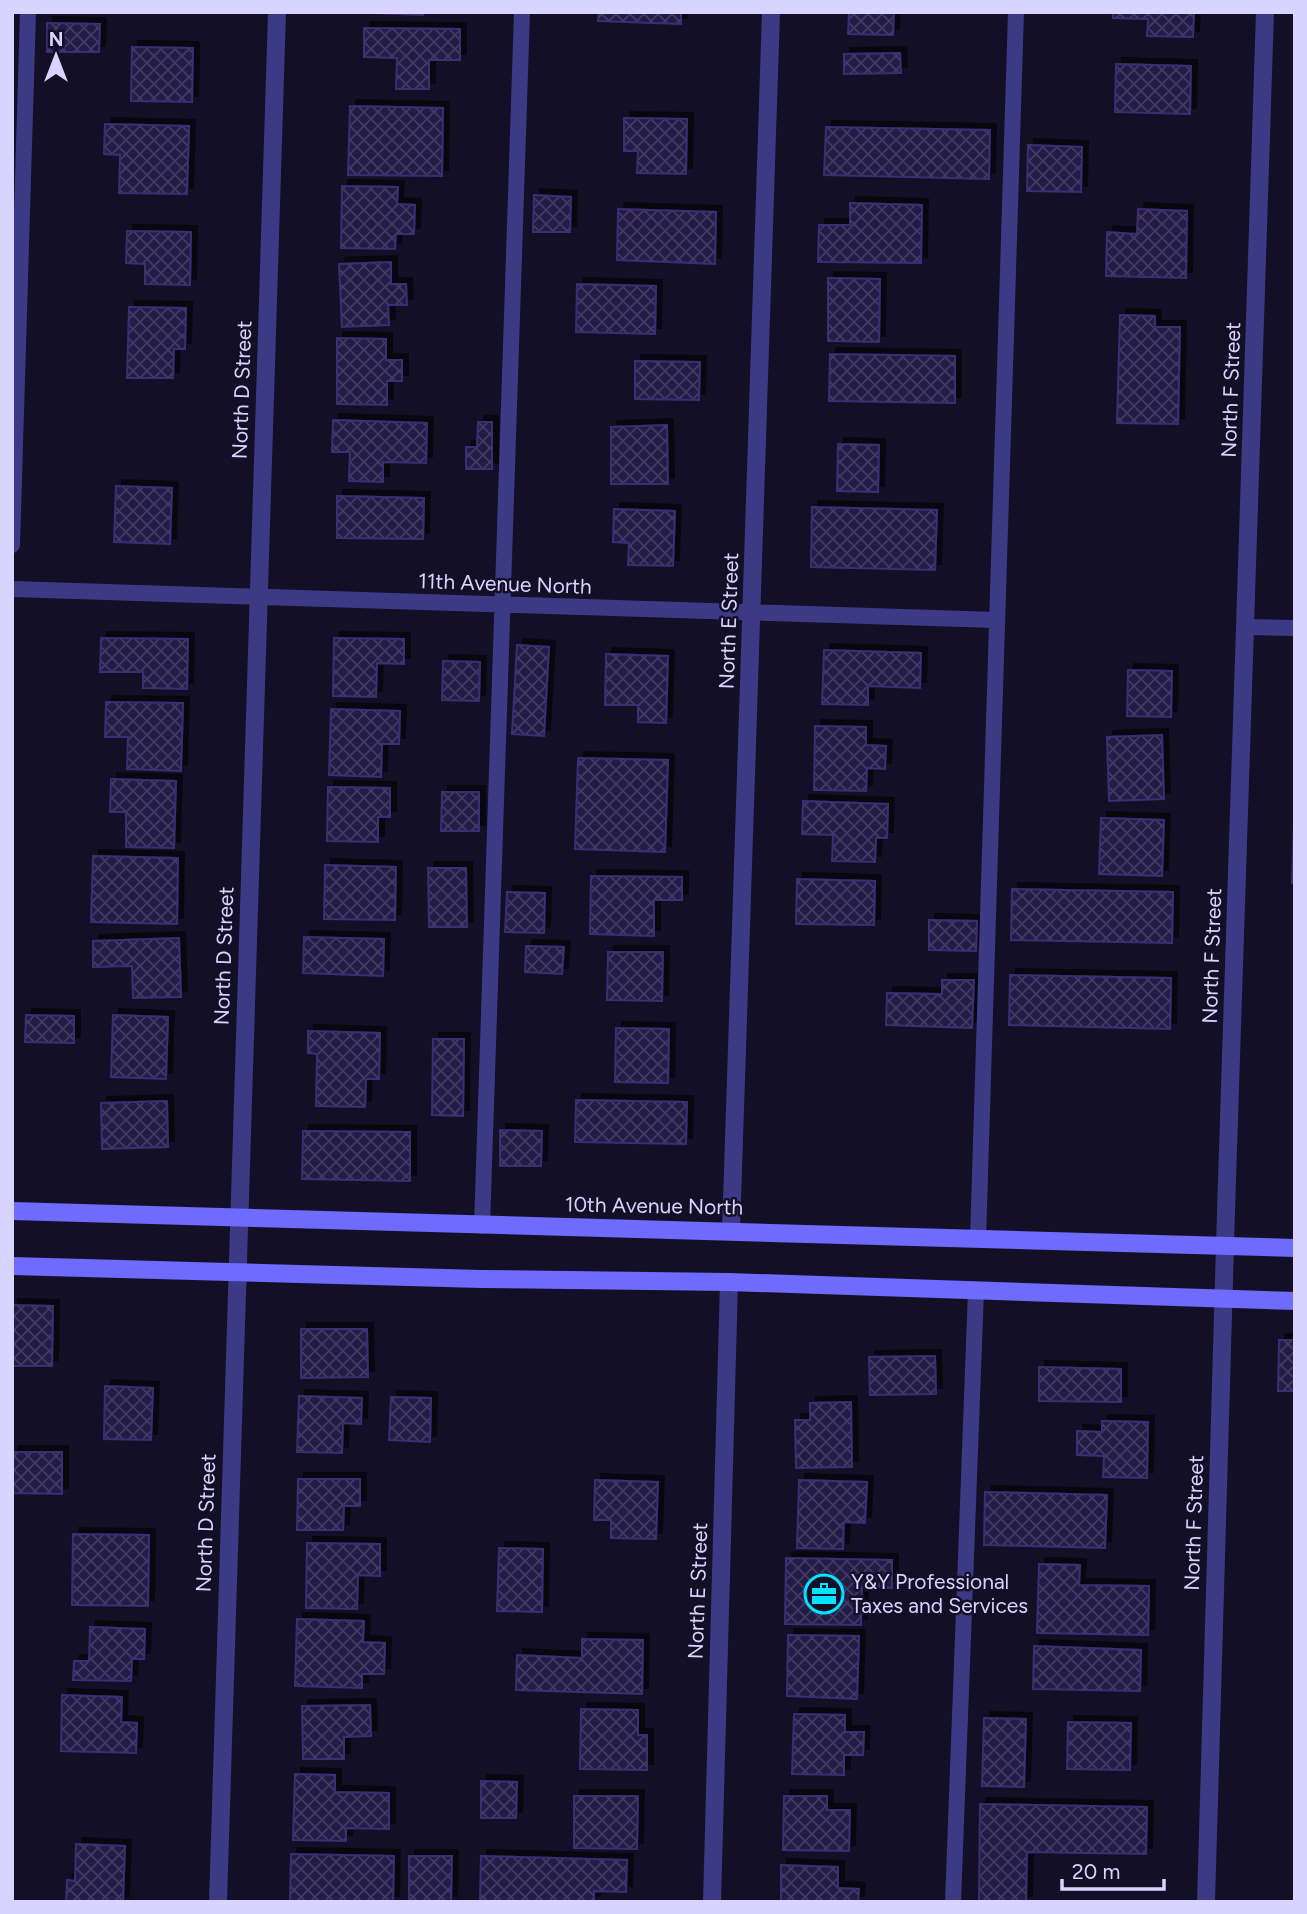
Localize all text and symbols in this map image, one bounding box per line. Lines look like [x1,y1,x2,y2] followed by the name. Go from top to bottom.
[21,21,91,91] north arrow
[49,28,63,51] text: N
[227,320,256,460] street label: North D Street
[1216,322,1245,458] street label: North F Street
[714,552,743,690] street label: North E Street
[418,568,592,599] street label: 11th Avenue North
[209,886,238,1026] street label: North D Street
[1197,888,1226,1024] street label: North F Street
[565,1191,743,1220] street label: 10th Avenue North
[191,1453,220,1593] street label: North D Street
[1179,1455,1208,1591] street label: North F Street
[683,1522,712,1660] street label: North E Street
[851,1569,1028,1618] place label: Y&Y Professional Taxes and Services
[803,1573,845,1615] office icon: Y&Y Professional Taxes and Services
[1062,1848,1164,1892] scale bar
[1072,1859,1120,1884] text: 20 m

